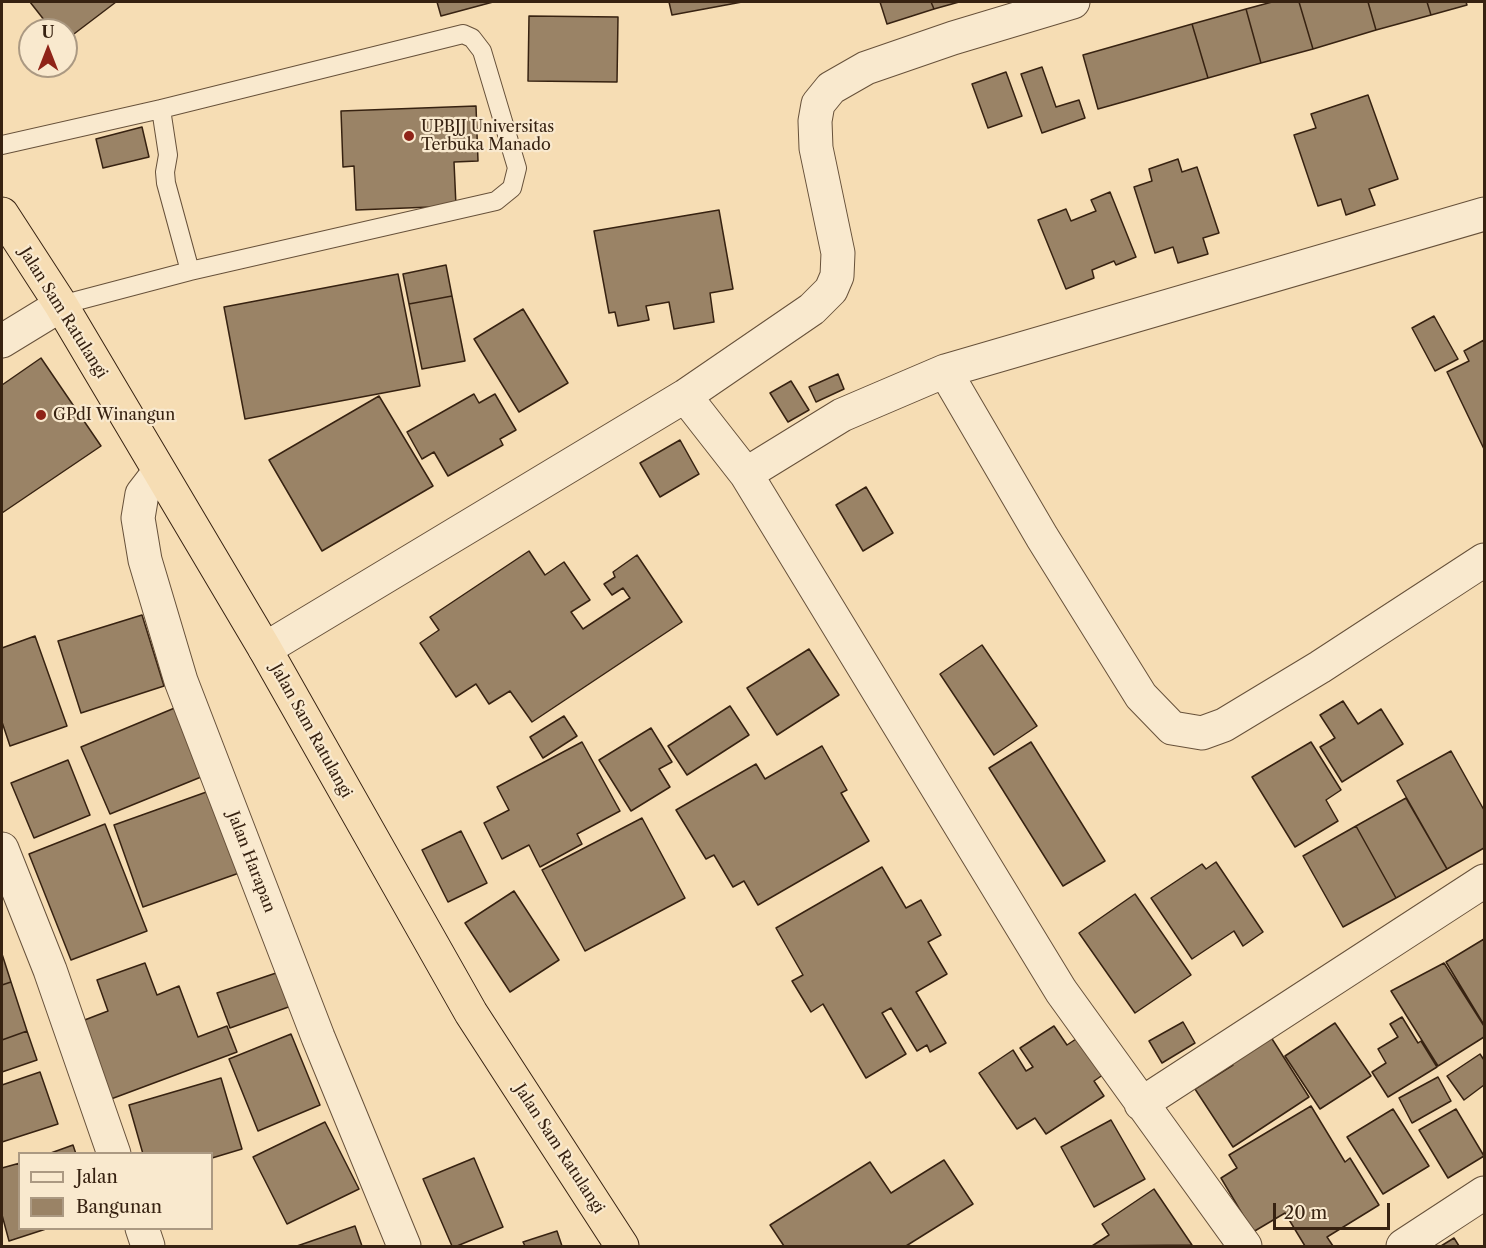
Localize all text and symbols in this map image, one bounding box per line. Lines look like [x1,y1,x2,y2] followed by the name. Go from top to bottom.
[18,18,78,78] north arrow
[42,22,55,42] text: U
[421,117,554,155] place label: UPBJJ Universitas Terbuka Manado
[402,129,416,143] marker: UPBJJ Universitas Terbuka Manado
[15,244,111,382] street label: Jalan Sam Ratulangi
[53,405,175,425] place label: GPdI Winangun
[34,408,48,422] marker: GPdI Winangun
[266,660,356,802] street label: Jalan Sam Ratulangi
[223,809,279,915] street label: Jalan Harapan
[510,1081,608,1217] street label: Jalan Sam Ratulangi
[18,1152,213,1230] legend
[76,1166,118,1188] text: Jalan
[1276,1191,1393,1229] scale bar
[76,1196,162,1218] text: Bangunan
[1284,1202,1327,1224] text: 20 m

